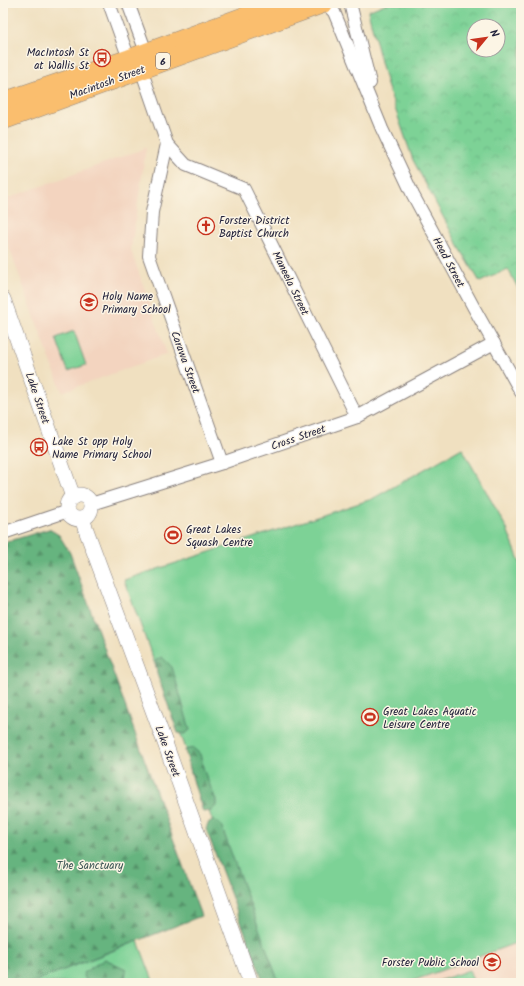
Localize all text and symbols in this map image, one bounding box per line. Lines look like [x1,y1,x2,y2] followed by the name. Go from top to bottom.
[466,18,506,58] north arrow
[484,26,503,41] text: N
[27,44,90,75] place label: MacIntosh St at Wallis St
[92,48,112,68] bus stop icon: MacIntosh St at Wallis St
[156,53,170,69] road number: 6
[67,61,148,105] street label: Macintosh Street
[219,212,290,243] place label: Forster District Baptist Church
[196,216,216,236] church icon: Forster District Baptist Church
[427,234,469,292] street label: Head Street
[267,248,314,319] street label: Maneela Street
[102,288,171,319] place label: Holy Name Primary School
[79,292,99,312] school or university icon: Holy Name Primary School
[165,329,205,397] street label: Carawa Street
[20,370,55,427] street label: Lake Street
[268,420,329,456] street label: Cross Street
[52,433,152,464] place label: Lake St opp Holy Name Primary School
[29,437,49,457] bus stop icon: Lake St opp Holy Name Primary School
[186,521,253,552] place label: Great Lakes Squash Centre
[163,525,183,545] sports icon: Great Lakes Squash Centre
[383,703,477,734] place label: Great Lakes Aquatic Leisure Centre
[360,707,380,727] sports icon: Great Lakes Aquatic Leisure Centre
[149,723,185,780] street label: Lake Street
[57,857,124,875] park label: The Sanctuary
[482,952,502,972] school or university icon: Forster Public School
[382,954,479,972] place label: Forster Public School

